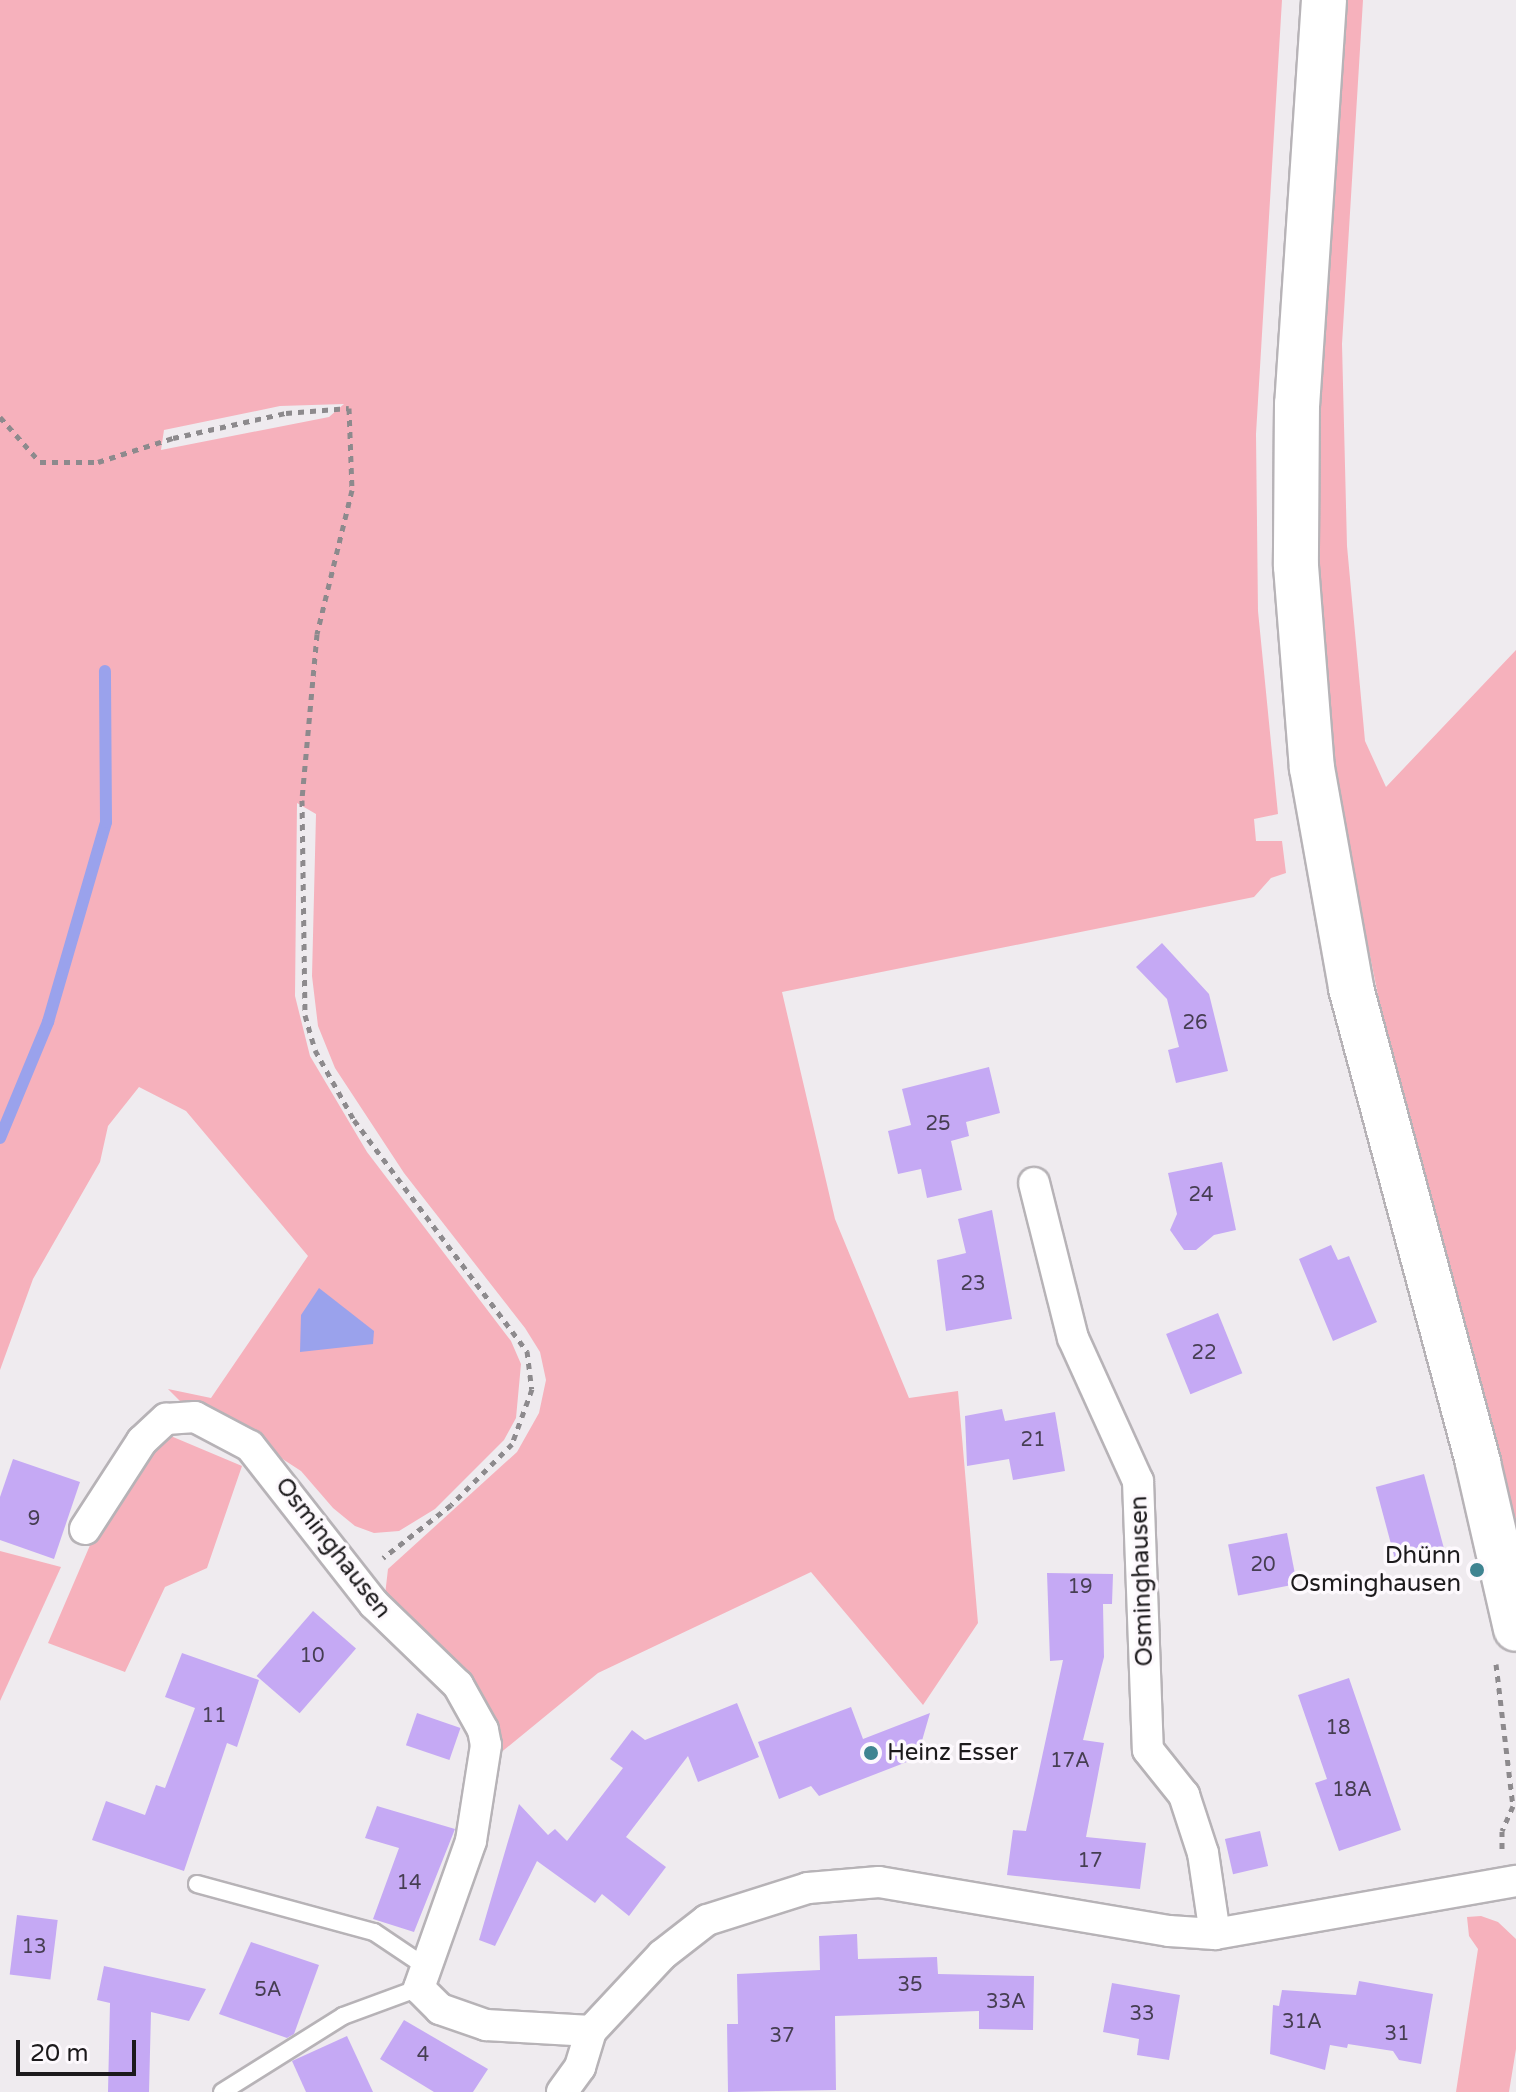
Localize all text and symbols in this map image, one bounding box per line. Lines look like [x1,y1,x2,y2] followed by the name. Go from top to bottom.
[1182,1011,1208,1035] house number: 26
[925,1112,951,1136] house number: 25
[1188,1183,1214,1207] house number: 24
[960,1272,986,1296] house number: 23
[1191,1341,1217,1365] house number: 22
[1020,1428,1046,1452] house number: 21
[269,1472,397,1624] street label: Osminghausen
[1125,1495,1159,1667] street label: Osminghausen
[28,1507,40,1531] house number: 9
[1290,1542,1461,1598] place label: Dhünn Osminghausen
[1250,1553,1276,1577] house number: 20
[1468,1561,1486,1579] marker: Dhünn Osminghausen
[1067,1575,1093,1599] house number: 19
[299,1644,325,1668] house number: 10
[201,1704,227,1728] house number: 11
[1325,1716,1351,1740] house number: 18
[887,1739,1018,1767] place label: Heinz Esser
[862,1744,880,1762] marker: Heinz Esser
[1050,1749,1090,1773] house number: 17A
[1332,1778,1372,1802] house number: 18A
[1077,1849,1103,1873] house number: 17
[396,1871,422,1895] house number: 14
[21,1935,47,1959] house number: 13
[897,1973,923,1997] house number: 35
[254,1978,282,2002] house number: 5A
[986,1990,1026,2014] house number: 33A
[1129,2002,1155,2026] house number: 33
[1282,2010,1322,2034] house number: 31A
[1384,2022,1410,2046] house number: 31
[20,2024,140,2074] scale bar
[769,2024,795,2048] house number: 37
[30,2039,88,2068] text: 20 m
[417,2043,429,2067] house number: 4

